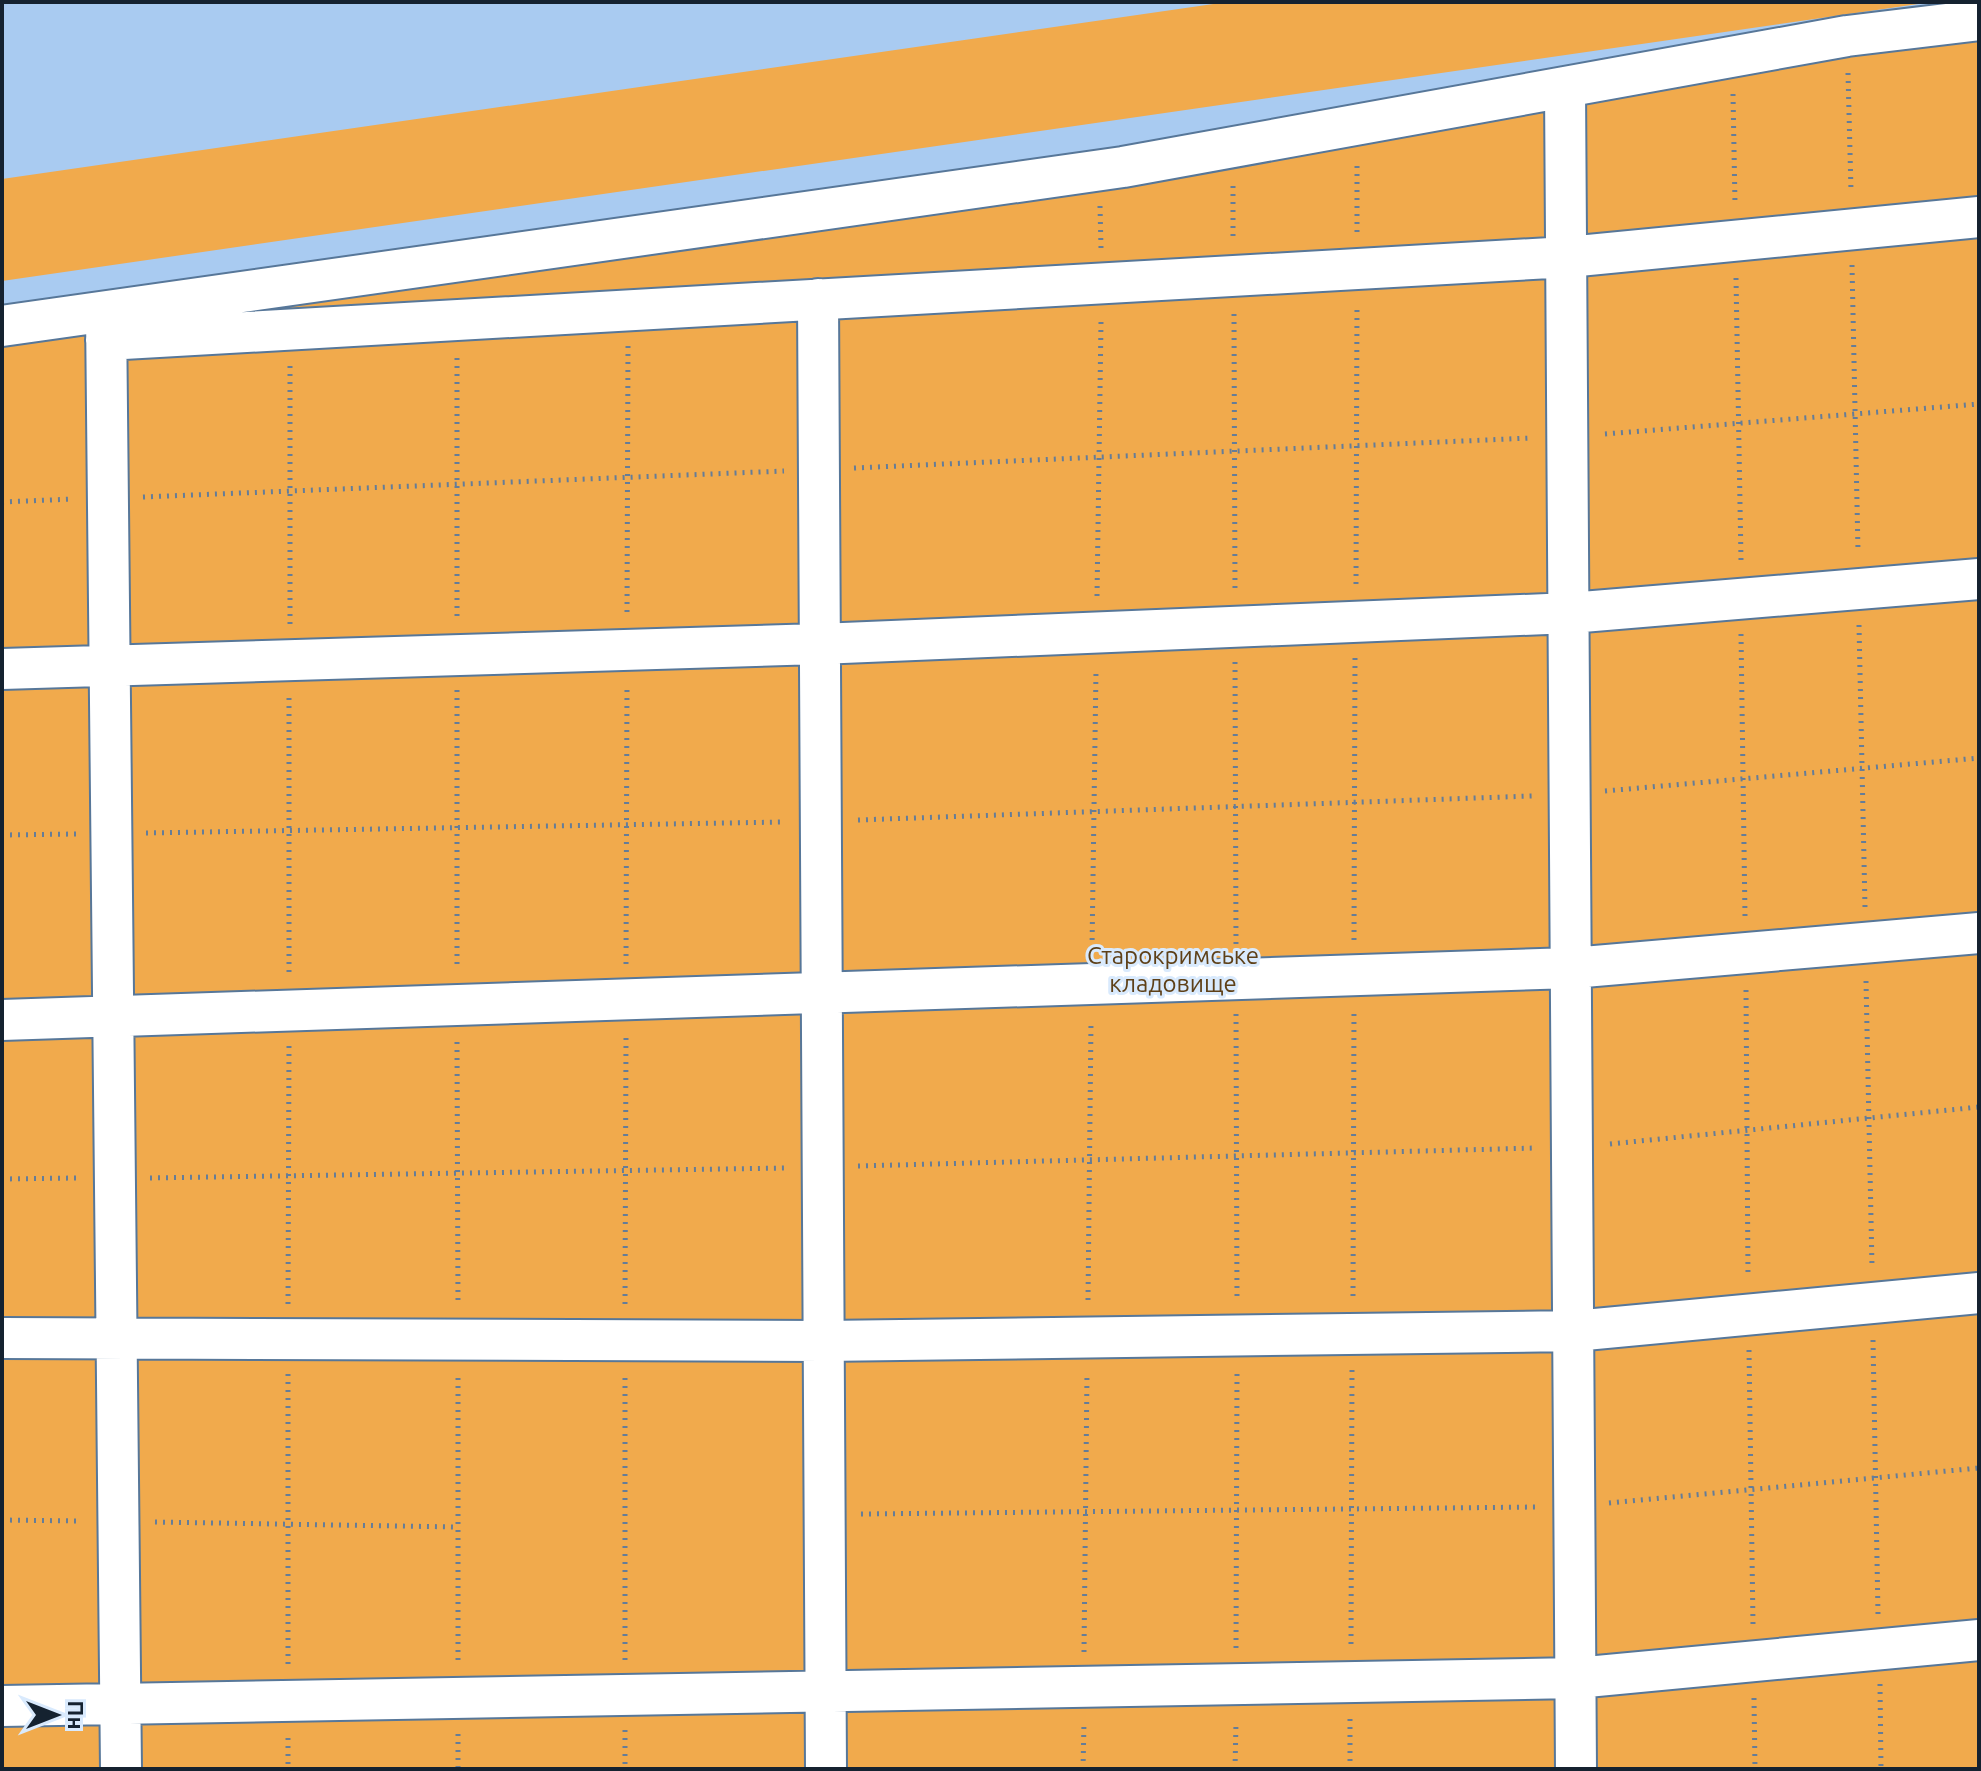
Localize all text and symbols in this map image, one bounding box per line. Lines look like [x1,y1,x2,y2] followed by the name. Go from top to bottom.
[1087,942,1259,997] park label: Старокримське кладовище
[16,1675,96,1755] north arrow
[64,1701,89,1729] text: Пн

